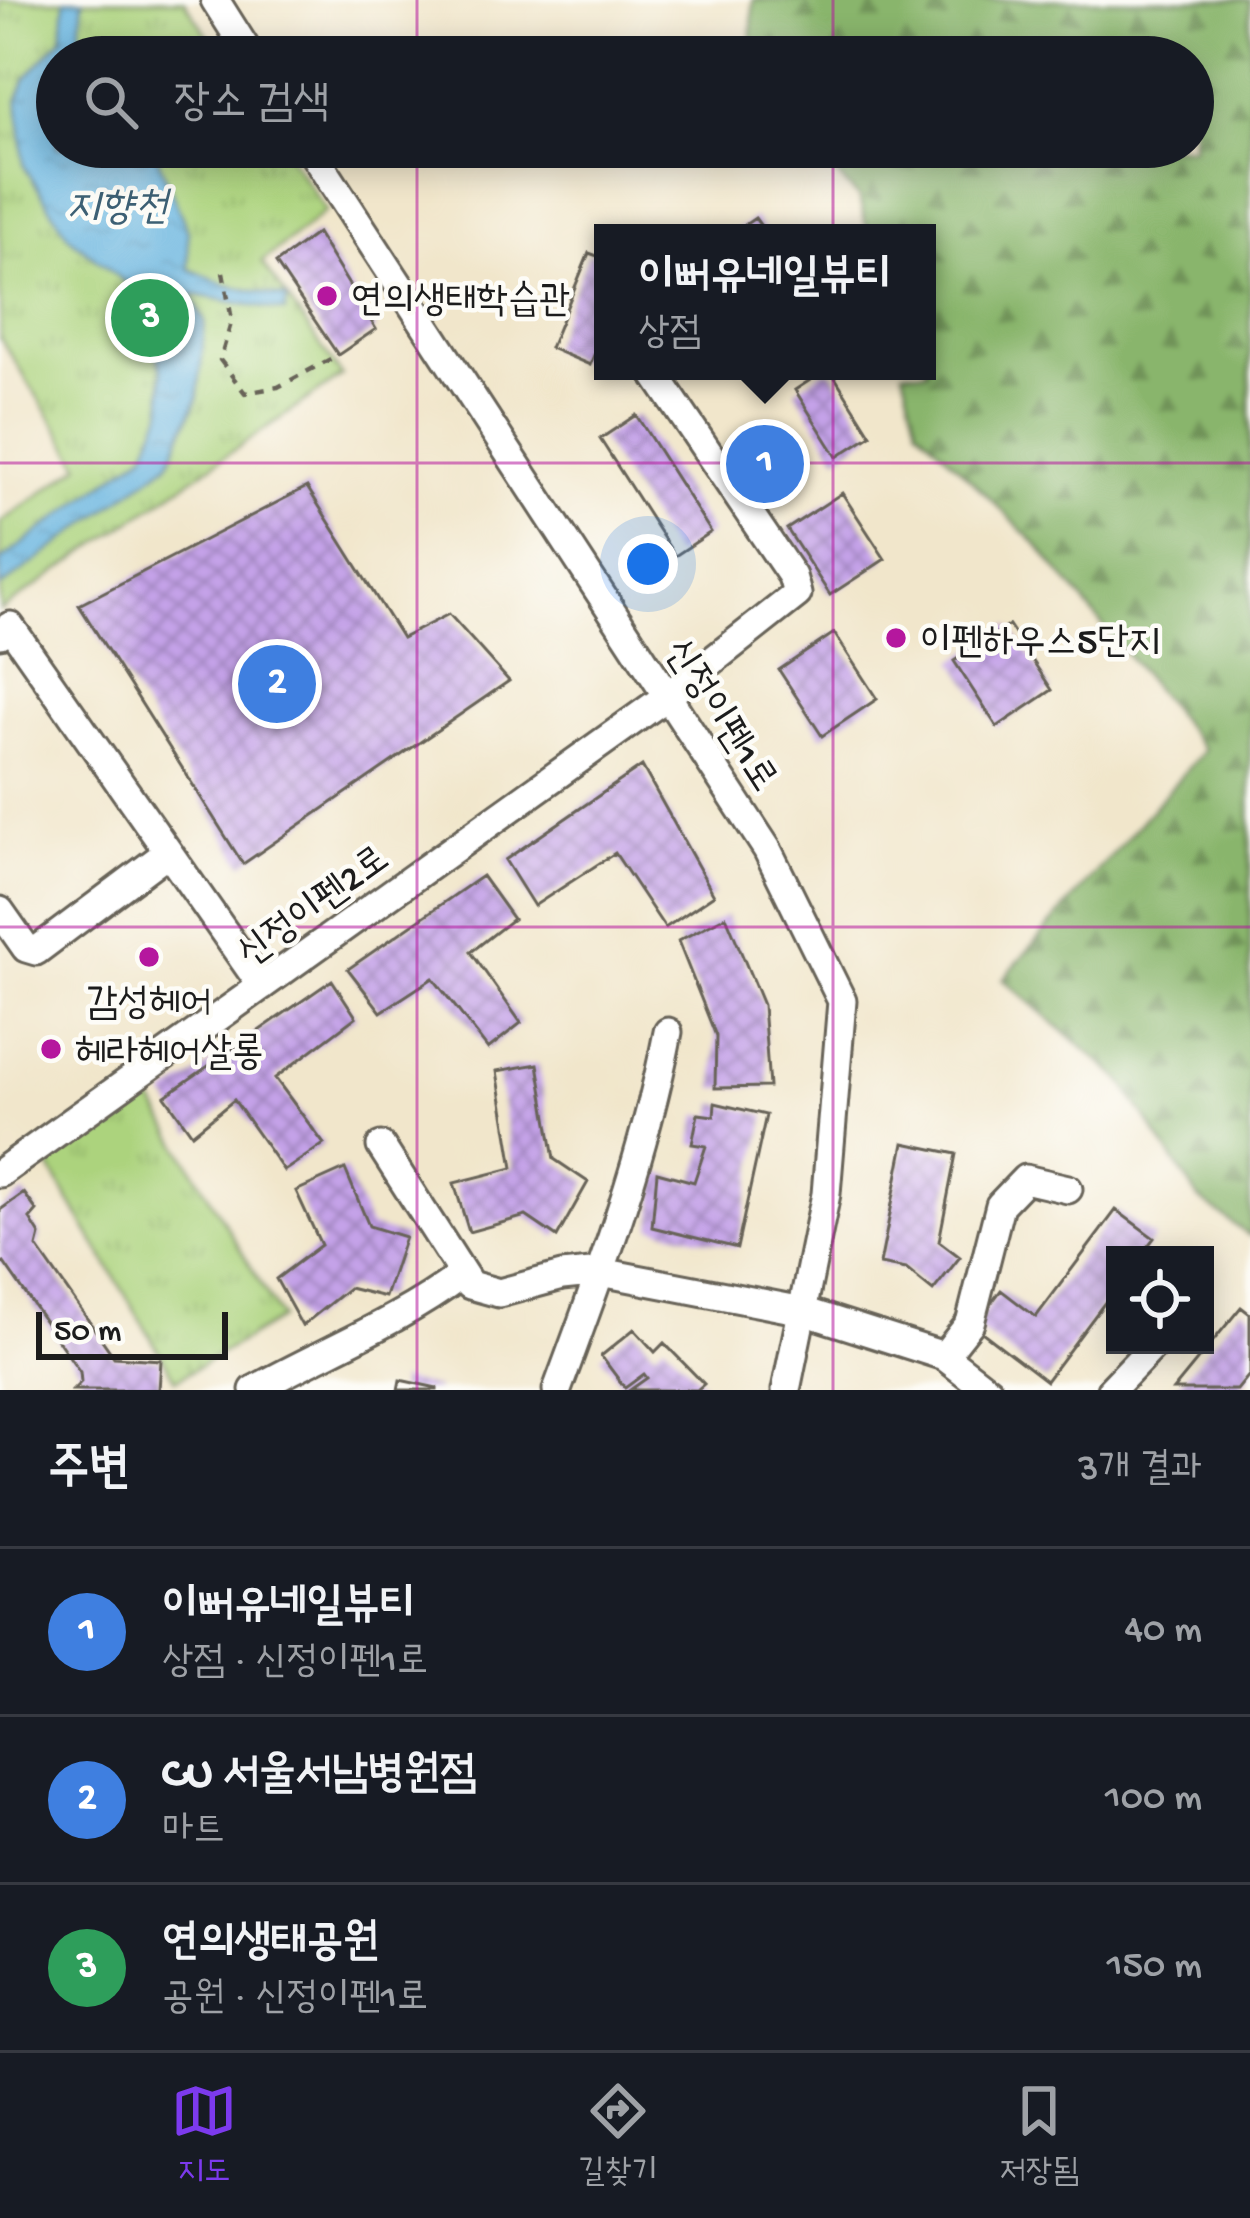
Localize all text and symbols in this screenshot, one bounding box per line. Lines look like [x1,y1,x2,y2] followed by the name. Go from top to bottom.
[36,36,1214,168] search box
[78,69,144,135] icon: search
[174,79,330,132] text: 장소 검색
[66,186,172,235] water label: 지향천
[594,224,936,380] popup
[638,253,892,306] text: 이뻐유네일뷰티
[111,273,189,363] pin: 3
[351,280,571,326] place label: 연의생태학습관
[314,283,340,309] marker: 연의생태학습관
[638,312,701,358] text: 상점
[726,419,804,509] pin: 1
[618,534,678,594] your location
[920,622,1160,668] place label: 이펜하우스5단지
[883,625,909,651] marker: 이펜하우스5단지
[652,632,784,802] street label: 신정이펜1로
[238,639,316,729] pin: 2
[230,838,400,979] street label: 신정이펜2로
[136,944,162,970] marker: 감성헤어
[86,983,212,1029] place label: 감성헤어
[75,1033,263,1079] place label: 헤라헤어살롱
[38,1036,64,1062] marker: 헤라헤어살롱
[1106,1246,1214,1354] map controls
[1106,1246,1214,1354] button: locate
[36,1306,228,1359] scale bar
[54,1314,121,1352] text: 50 m
[48,1442,130,1502] text: 주변
[1078,1448,1202,1494] text: 3개 결과
[162,1582,415,1635] text: 이뻐유네일뷰티
[79,1609,95,1655] text: 1
[1124,1609,1202,1655] text: 40 m
[162,1641,428,1687] text: 상점 · 신정이펜1로
[162,1750,477,1803] text: CU 서울서남병원점
[77,1777,97,1823] text: 2
[1105,1777,1202,1823] text: 100 m
[162,1809,225,1855] text: 마트
[162,1918,379,1971] text: 연의생태공원
[77,1945,97,1991] text: 3
[1107,1945,1202,1991] text: 150 m
[162,1977,428,2023] text: 공원 · 신정이펜1로
[171,2078,237,2193] tab: 지도
[578,2078,658,2193] tab: 길찾기
[1000,2078,1079,2193] tab: 저장됨

